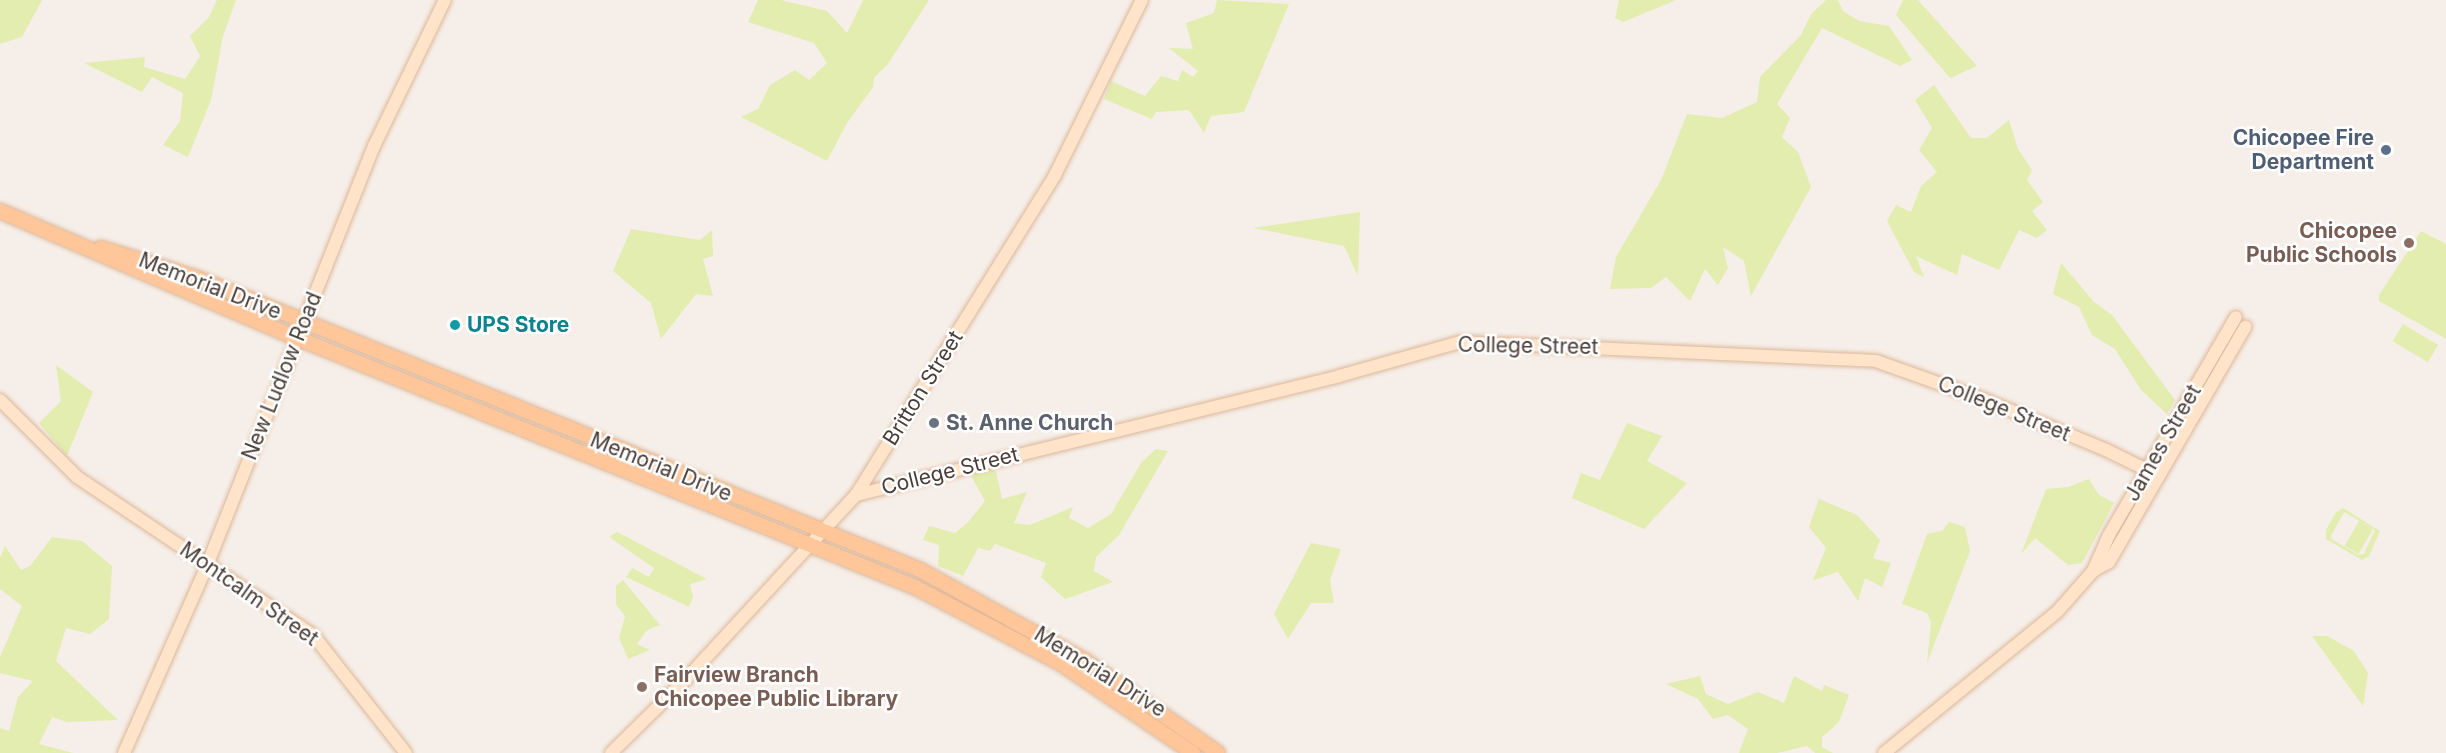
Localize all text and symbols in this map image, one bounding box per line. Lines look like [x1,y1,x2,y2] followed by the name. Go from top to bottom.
[2233,125,2374,175] place label: Chicopee Fire Department
[2379,143,2393,157] marker: Chicopee Fire Department
[2246,218,2397,268] place label: Chicopee Public Schools
[2402,236,2416,250] marker: Chicopee Public Schools
[135,247,285,325] street label: Memorial Drive
[237,288,327,464] street label: New Ludlow Road
[467,312,569,338] place label: UPS Store
[448,318,462,332] marker: UPS Store
[878,326,968,450] street label: Britton Street
[1457,332,1599,360] street label: College Street
[1934,371,2074,447] street label: College Street
[2119,380,2207,506] street label: James Street
[946,410,1114,436] place label: St. Anne Church
[927,416,941,430] marker: St. Anne Church
[587,427,735,507] street label: Memorial Drive
[879,442,1021,500] street label: College Street
[175,537,323,651] street label: Montcalm Street
[1030,621,1170,723] street label: Memorial Drive
[654,662,898,712] place label: Fairview Branch Chicopee Public Library
[635,680,649,694] marker: Fairview Branch Chicopee Public Library

